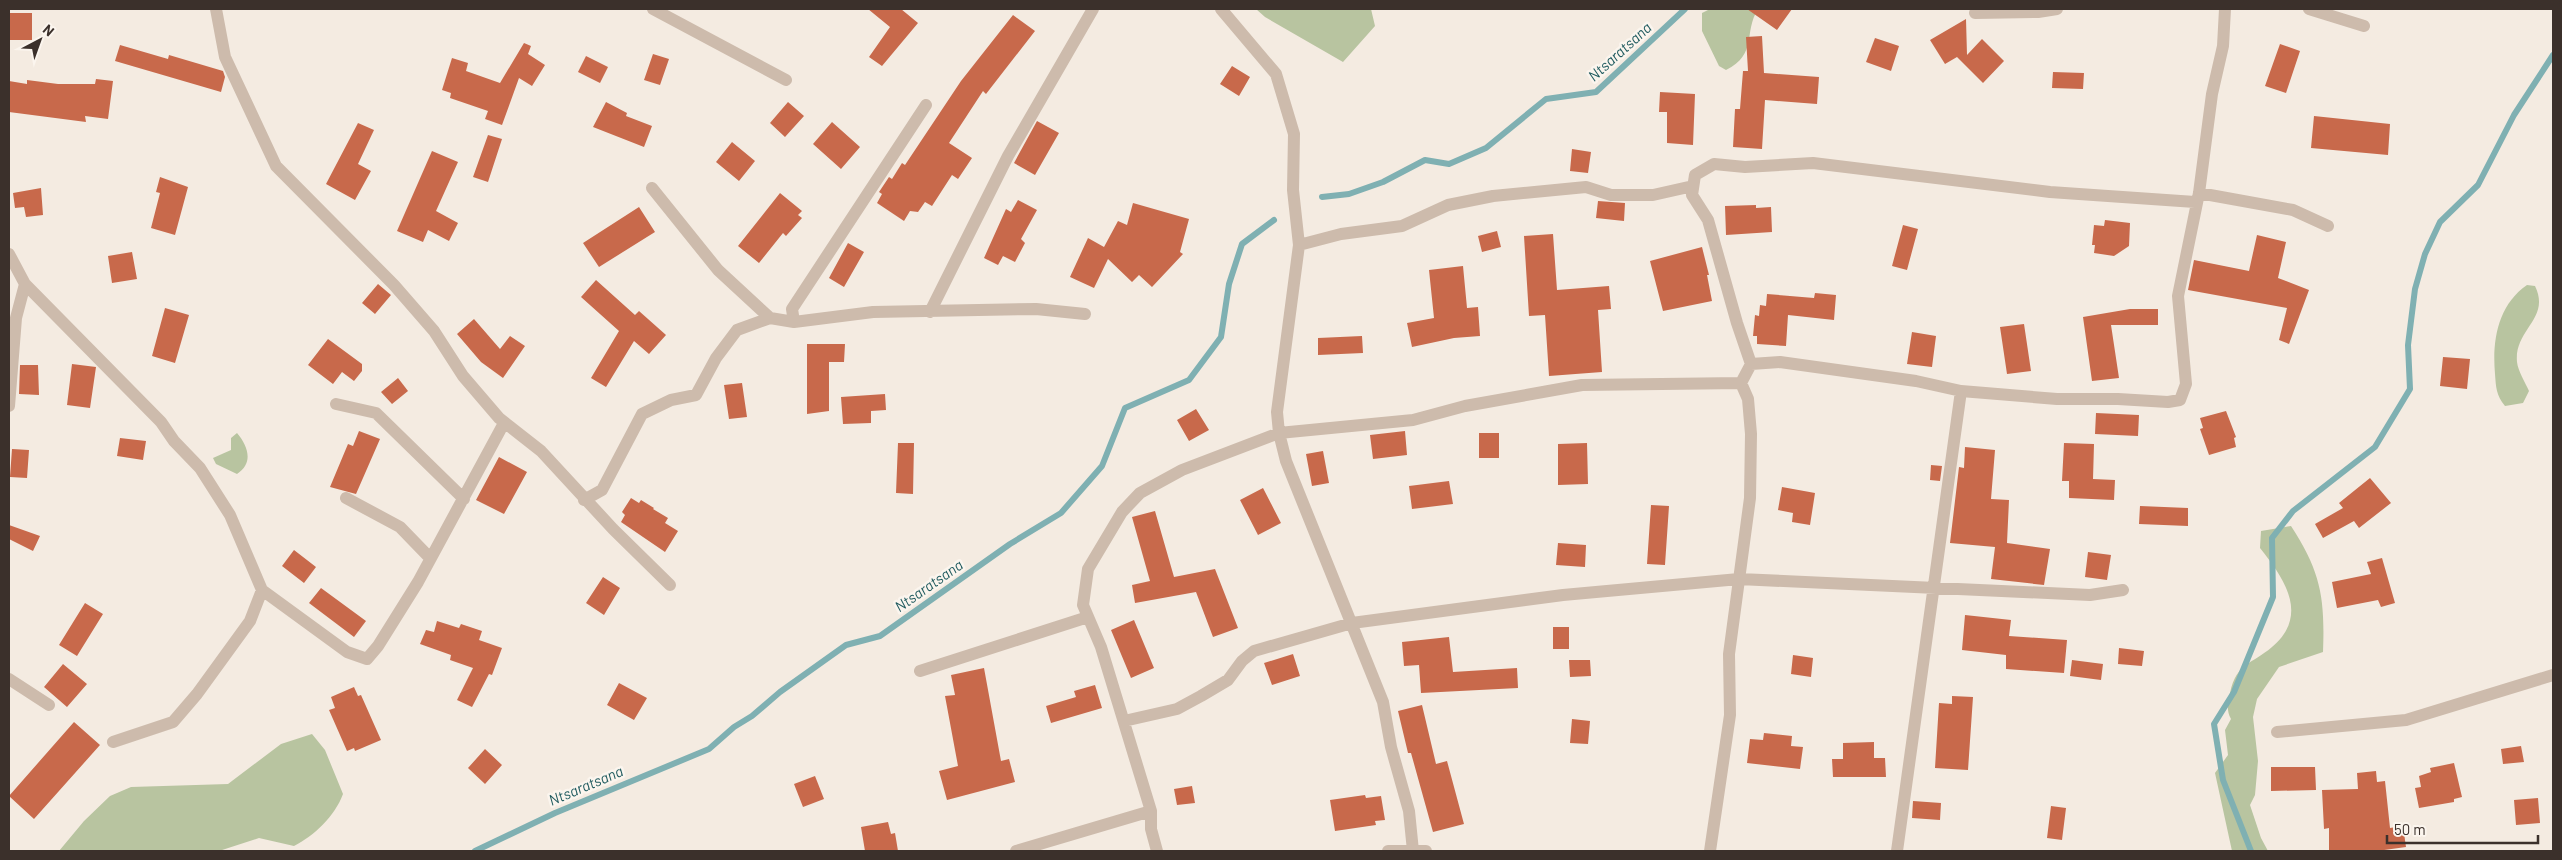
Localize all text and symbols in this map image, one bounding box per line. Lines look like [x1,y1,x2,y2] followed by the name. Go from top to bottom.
[15,15,65,65] north arrow
[1584,18,1655,84] water label: Ntsaratsana
[40,20,58,39] text: N
[891,555,966,615] water label: Ntsaratsana
[546,761,626,809] water label: Ntsaratsana
[2387,812,2538,844] scale bar
[2394,820,2426,838] text: 50 m

